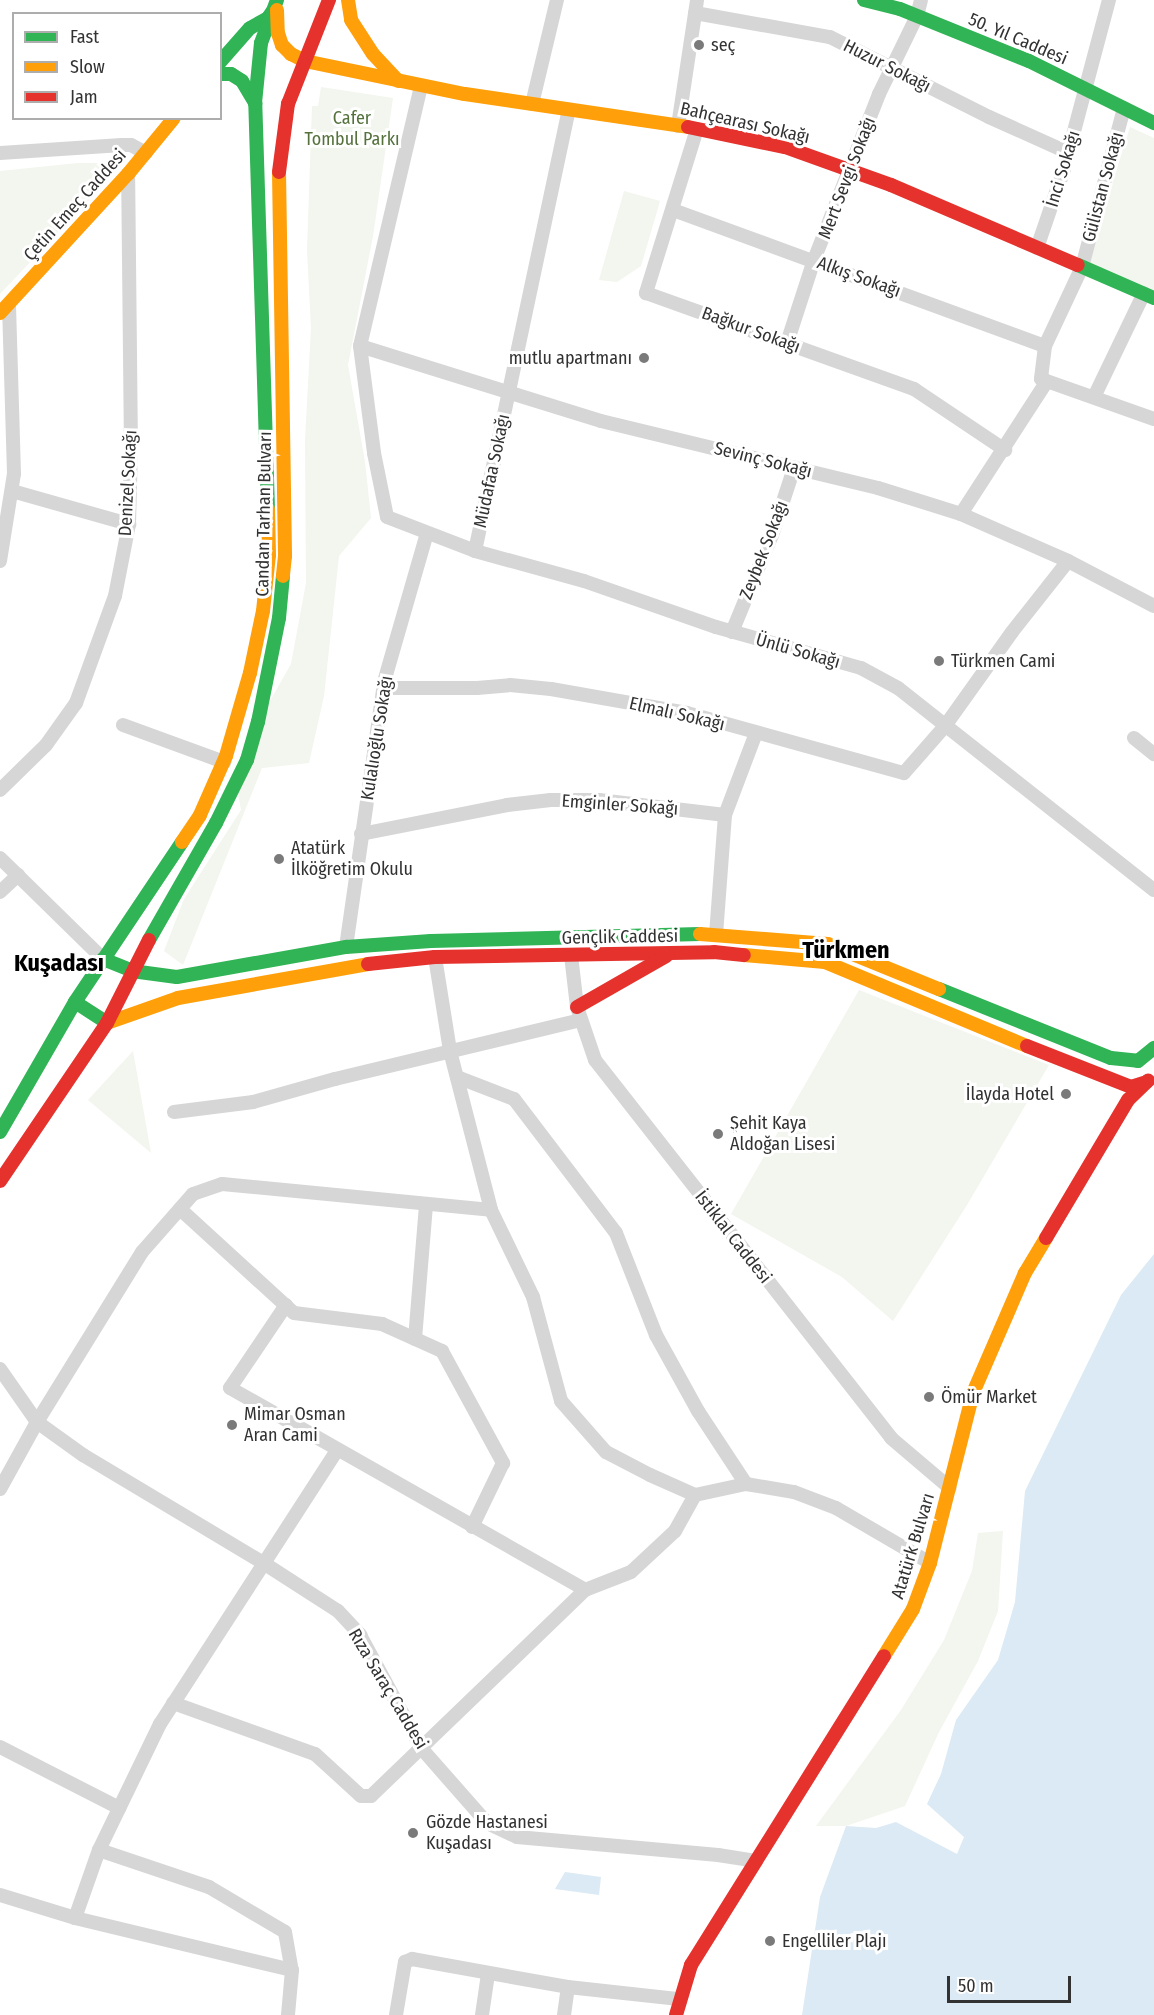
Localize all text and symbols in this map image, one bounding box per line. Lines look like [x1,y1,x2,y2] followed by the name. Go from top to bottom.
[965,8,1071,70] street label: 50. Yıl Caddesi
[12,12,222,120] legend
[70,26,99,48] text: Fast
[711,34,735,56] place label: seç
[840,35,934,97] street label: Huzur Sokağı
[692,38,706,52] marker: seç
[70,56,105,78] text: Slow
[70,86,98,108] text: Jam
[678,98,812,148] street label: Bahçearası Sokağı
[304,108,400,150] park label: Cafer Tombul Parkı
[814,114,880,242] street label: Mert Sevgi Sokağı
[1041,128,1085,210] street label: İnci Sokağı
[1078,130,1128,244] street label: Gülistan Sokağı
[19,145,131,265] street label: Çetin Emeç Caddesi
[814,252,904,302] street label: Alkış Sokağı
[699,302,803,358] street label: Bağkur Sokağı
[509,347,632,369] place label: mutlu apartmanı
[637,351,651,365] marker: mutlu apartmanı
[469,412,515,530] street label: Müdafaa Sokağı
[114,429,142,537] street label: Denizel Sokağı
[252,431,276,597] street label: Candan Tarhan Bulvarı
[712,437,814,483] street label: Sevinç Sokağı
[735,497,793,603] street label: Zeybek Sokağı
[753,629,843,673] street label: Ünlü Sokağı
[951,650,1055,672] place label: Türkmen Cami
[932,654,946,668] marker: Türkmen Cami
[356,674,398,802] street label: Kulalıoğlu Sokağı
[627,693,727,735] street label: Elmalı Sokağı
[561,790,679,820] street label: Emginler Sokağı
[291,838,413,880] place label: Atatürk İlköğretim Okulu
[272,852,286,866] marker: Atatürk İlköğretim Okulu
[562,925,678,949] street label: Gençlik Caddesi
[802,937,890,965] district label: Türkmen
[14,950,104,978] district label: Kuşadası
[966,1083,1054,1105] place label: İlayda Hotel
[1059,1087,1073,1101] marker: İlayda Hotel
[730,1113,835,1156] place label: Şehit Kaya Aldoğan Lisesi
[711,1127,725,1141] marker: Şehit Kaya Aldoğan Lisesi
[690,1186,776,1288] street label: İstiklal Caddesi
[941,1386,1037,1408] place label: Ömür Market
[922,1390,936,1404] marker: Ömür Market
[244,1404,346,1446] place label: Mimar Osman Aran Cami
[225,1418,239,1432] marker: Mimar Osman Aran Cami
[887,1490,939,1602] street label: Atatürk Bulvarı
[344,1625,432,1753] street label: Rıza Saraç Caddesi
[426,1812,548,1854] place label: Gözde Hastanesi Kuşadası
[404,1824,422,1842] marker: Gözde Hastanesi Kuşadası
[782,1930,887,1952] place label: Engelliler Plajı
[763,1934,777,1948] marker: Engelliler Plajı
[950,1964,1074,2002] scale bar
[958,1975,994,1997] text: 50 m

